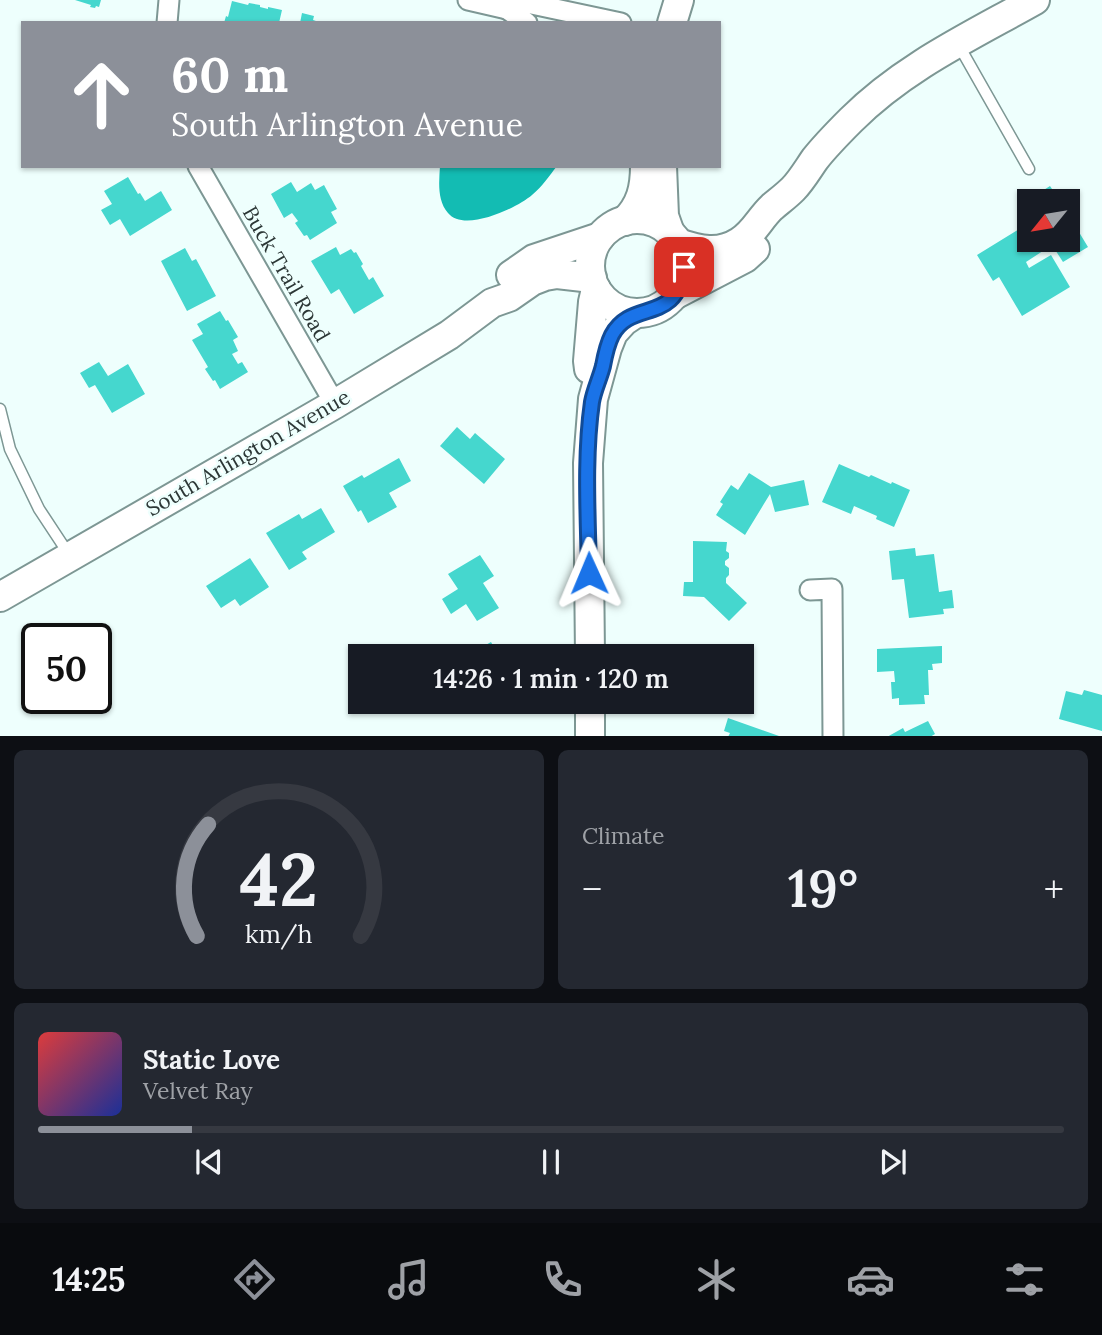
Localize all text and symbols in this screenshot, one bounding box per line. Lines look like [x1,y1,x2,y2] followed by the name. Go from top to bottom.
[171,43,288,105] text: 60 m
[56,49,147,140] icon: ahead
[171,104,523,145] text: South Arlington Avenue
[1017,189,1080,252] north arrow
[1017,189,1080,252] map controls
[237,201,336,346] street label: Buck Trail Road
[654,237,714,297] pin
[665,248,703,286] icon: arrive
[141,383,355,522] street label: South Arlington Avenue
[552,536,626,610] position arrow
[21,623,112,714] speed limit sign: 50
[433,662,669,695] text: 14:26 · 1 min · 120 m
[582,821,664,850] text: Climate
[240,833,318,926] text: 42
[788,855,858,921] text: 19°
[582,865,602,913] text: −
[1044,865,1064,913] text: +
[245,917,313,949] text: km/h
[143,1043,280,1076] text: Static Love
[143,1076,253,1105] text: Velvet Ray
[190,1143,228,1181] icon: previous
[532,1143,570,1181] icon: pause
[874,1143,912,1181] icon: next
[230,1255,279,1304] icon: directions
[384,1255,433,1304] icon: music
[538,1255,587,1304] icon: phone
[692,1255,741,1304] icon: climate
[846,1255,895,1304] icon: car
[1000,1255,1049,1304] icon: filters
[53,1259,125,1300] text: 14:25

